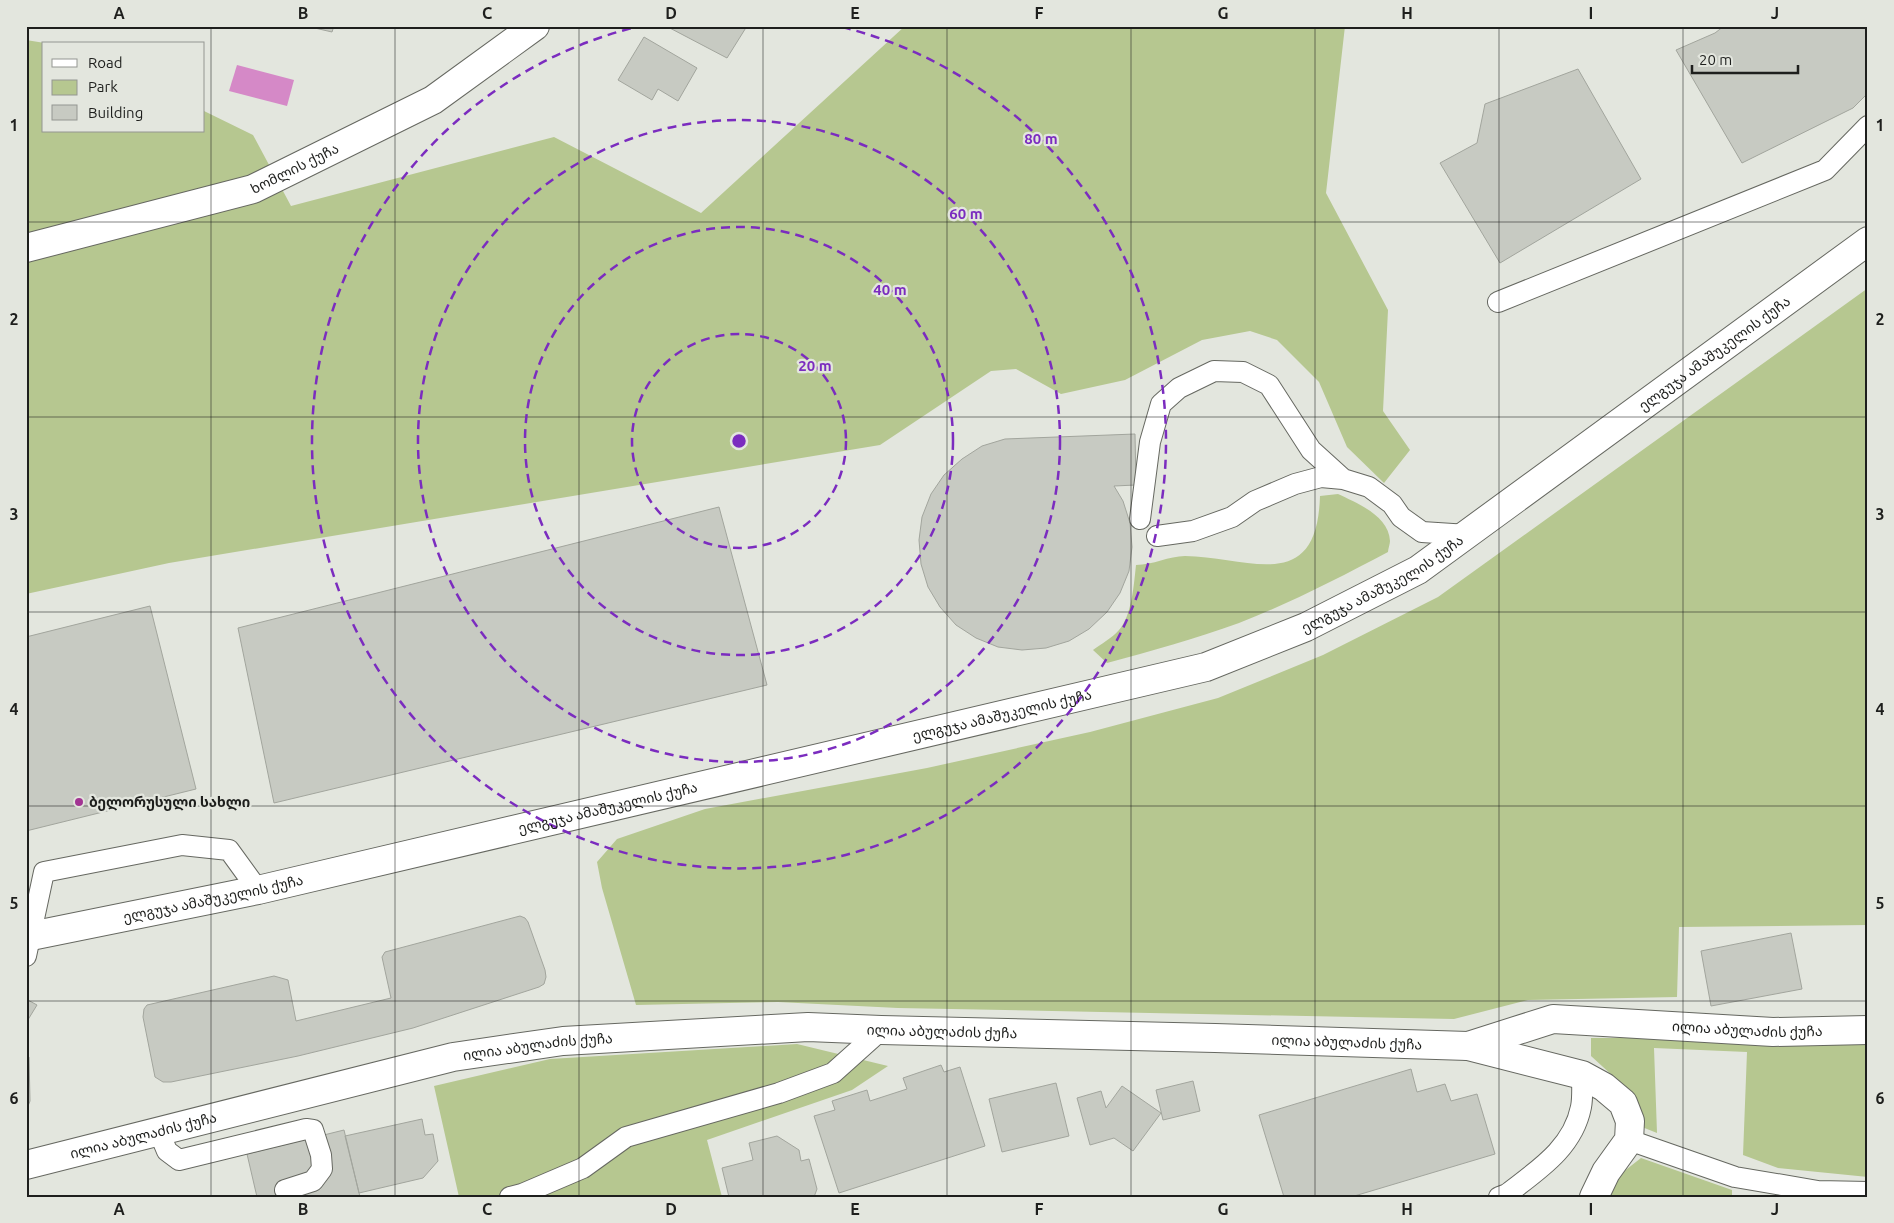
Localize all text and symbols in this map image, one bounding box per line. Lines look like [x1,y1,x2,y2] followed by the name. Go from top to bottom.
[113,4,125,22] text: A
[298,4,308,22] text: B
[482,4,492,22] text: C
[665,4,677,22] text: D
[850,4,860,22] text: E
[1035,4,1044,22] text: F
[1217,4,1229,22] text: G
[1401,4,1413,22] text: H
[1589,4,1593,22] text: I
[1771,4,1779,22] text: J
[42,42,205,132] legend
[1692,42,1798,74] scale bar
[1699,51,1732,68] text: 20 m
[88,54,123,71] text: Road
[88,78,118,95] text: Park
[88,104,143,121] text: Building
[9,116,19,134] text: 1
[1875,116,1885,134] text: 1
[1024,130,1058,147] text: 80 m
[248,140,341,197] street label: ხომლის ქუჩა
[949,205,983,222] text: 60 m
[873,281,907,298] text: 40 m
[1635,293,1793,415] street label: ელგუჯა ამაშუკელის ქუჩა
[9,310,19,328] text: 2
[1875,310,1885,328] text: 2
[798,357,832,374] text: 20 m
[730,432,748,450] centre of rings
[9,505,19,523] text: 3
[1875,505,1885,523] text: 3
[1299,532,1466,637] street label: ელგუჯა ამაშუკელის ქუჩა
[911,686,1093,745] street label: ელგუჯა ამაშუკელის ქუჩა
[9,700,19,718] text: 4
[1875,700,1885,718] text: 4
[517,779,699,838] street label: ელგუჯა ამაშუკელის ქუჩა
[89,794,250,811] place label: ბელორუსული სახლი
[73,796,85,808] marker: ბელორუსული სახლი
[122,872,305,926] street label: ელგუჯა ამაშუკელის ქუჩა
[9,894,19,912] text: 5
[1875,894,1885,912] text: 5
[1672,1018,1823,1041] street label: ილია აბულაძის ქუჩა
[866,1021,1017,1042] street label: ილია აბულაძის ქუჩა
[462,1030,613,1063] street label: ილია აბულაძის ქუჩა
[1271,1032,1422,1053] street label: ილია აბულაძის ქუჩა
[9,1089,19,1107] text: 6
[1875,1089,1885,1107] text: 6
[68,1109,218,1162] street label: ილია აბულაძის ქუჩა
[113,1200,125,1218] text: A
[298,1200,308,1218] text: B
[482,1200,492,1218] text: C
[665,1200,677,1218] text: D
[850,1200,860,1218] text: E
[1035,1200,1044,1218] text: F
[1217,1200,1229,1218] text: G
[1401,1200,1413,1218] text: H
[1589,1200,1593,1218] text: I
[1771,1200,1779,1218] text: J

